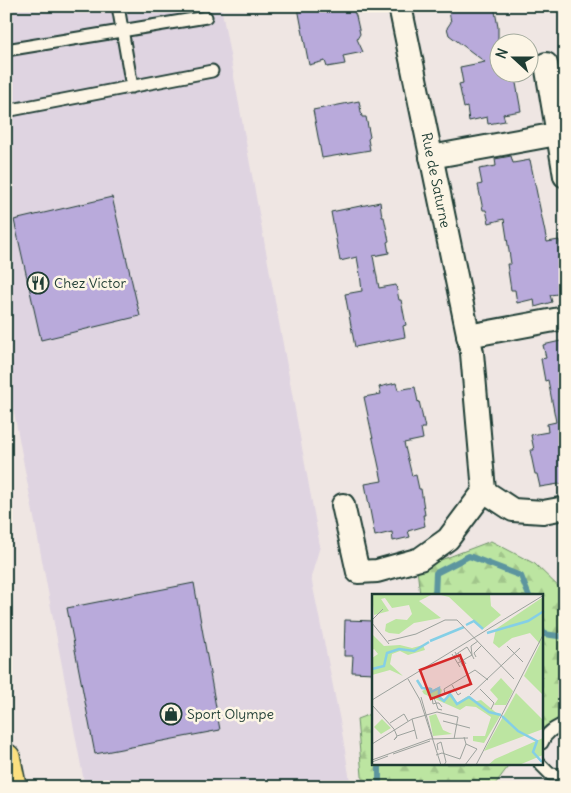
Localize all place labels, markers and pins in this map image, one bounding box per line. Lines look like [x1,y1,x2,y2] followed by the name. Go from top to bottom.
[26,271,50,295] restaurant icon: Chez Victor
[54,274,126,292] place label: Chez Victor
[159,702,183,726] shop icon: Sport Olympe
[187,705,274,723] place label: Sport Olympe

